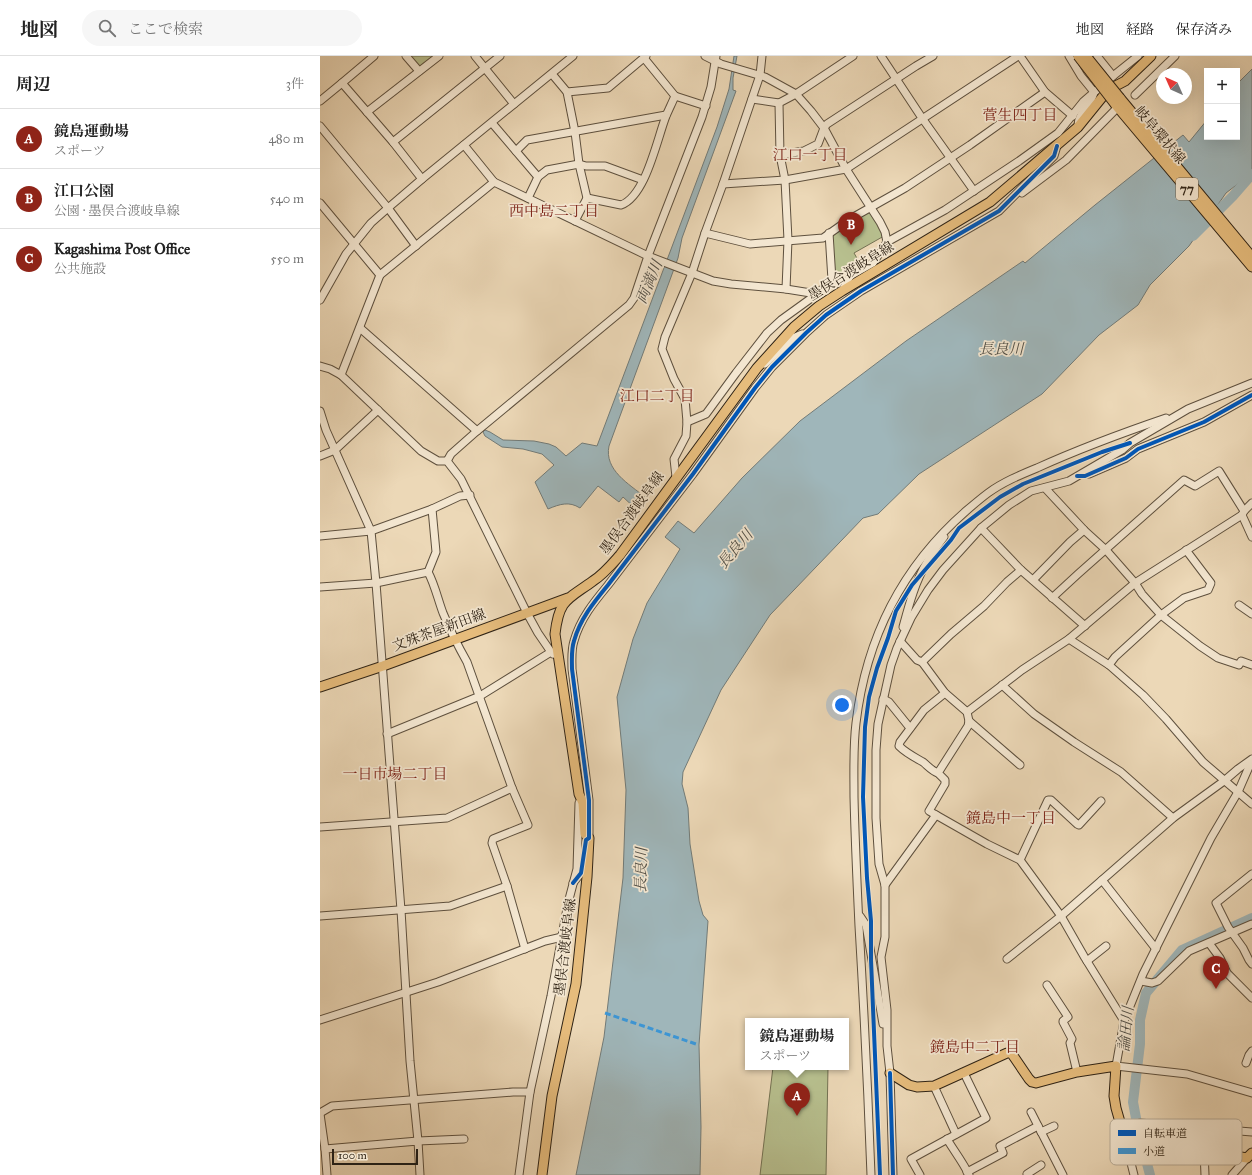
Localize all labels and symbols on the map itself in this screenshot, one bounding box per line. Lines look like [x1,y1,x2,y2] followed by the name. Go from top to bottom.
[1156,68,1192,104] north arrow
[1131,103,1189,167] street label: 岐阜環状線
[982,106,1058,124] district label: 菅生四丁目
[772,146,848,164] district label: 江口一丁目
[1176,178,1198,200] road number: 77
[509,202,599,220] district label: 西中島二丁目
[838,212,864,245] pin: B
[805,238,897,304] street label: 墨俣合渡岐阜線
[632,256,667,306] water label: 両満川
[978,340,1025,358] water label: 長良川
[619,387,695,405] district label: 江口二丁目
[596,468,668,558] street label: 墨俣合渡岐阜線
[714,524,758,572] water label: 長良川
[390,605,488,655] street label: 文殊茶屋新田線
[832,695,852,715] your location
[342,765,448,783] district label: 一日市場二丁目
[966,809,1056,827] district label: 鏡島中一丁目
[632,845,650,893] water label: 長良川
[551,897,579,997] street label: 墨俣合渡岐阜線
[1203,956,1229,989] pin: C
[1115,1004,1138,1052] water label: 論田川
[930,1038,1020,1056] district label: 鏡島中二丁目
[784,1083,810,1116] pin: A
[1110,1119,1242,1165] legend
[1143,1127,1187,1140] text: 自転車道
[1143,1145,1165,1158] text: 小道
[332,1147,418,1166] scale bar

